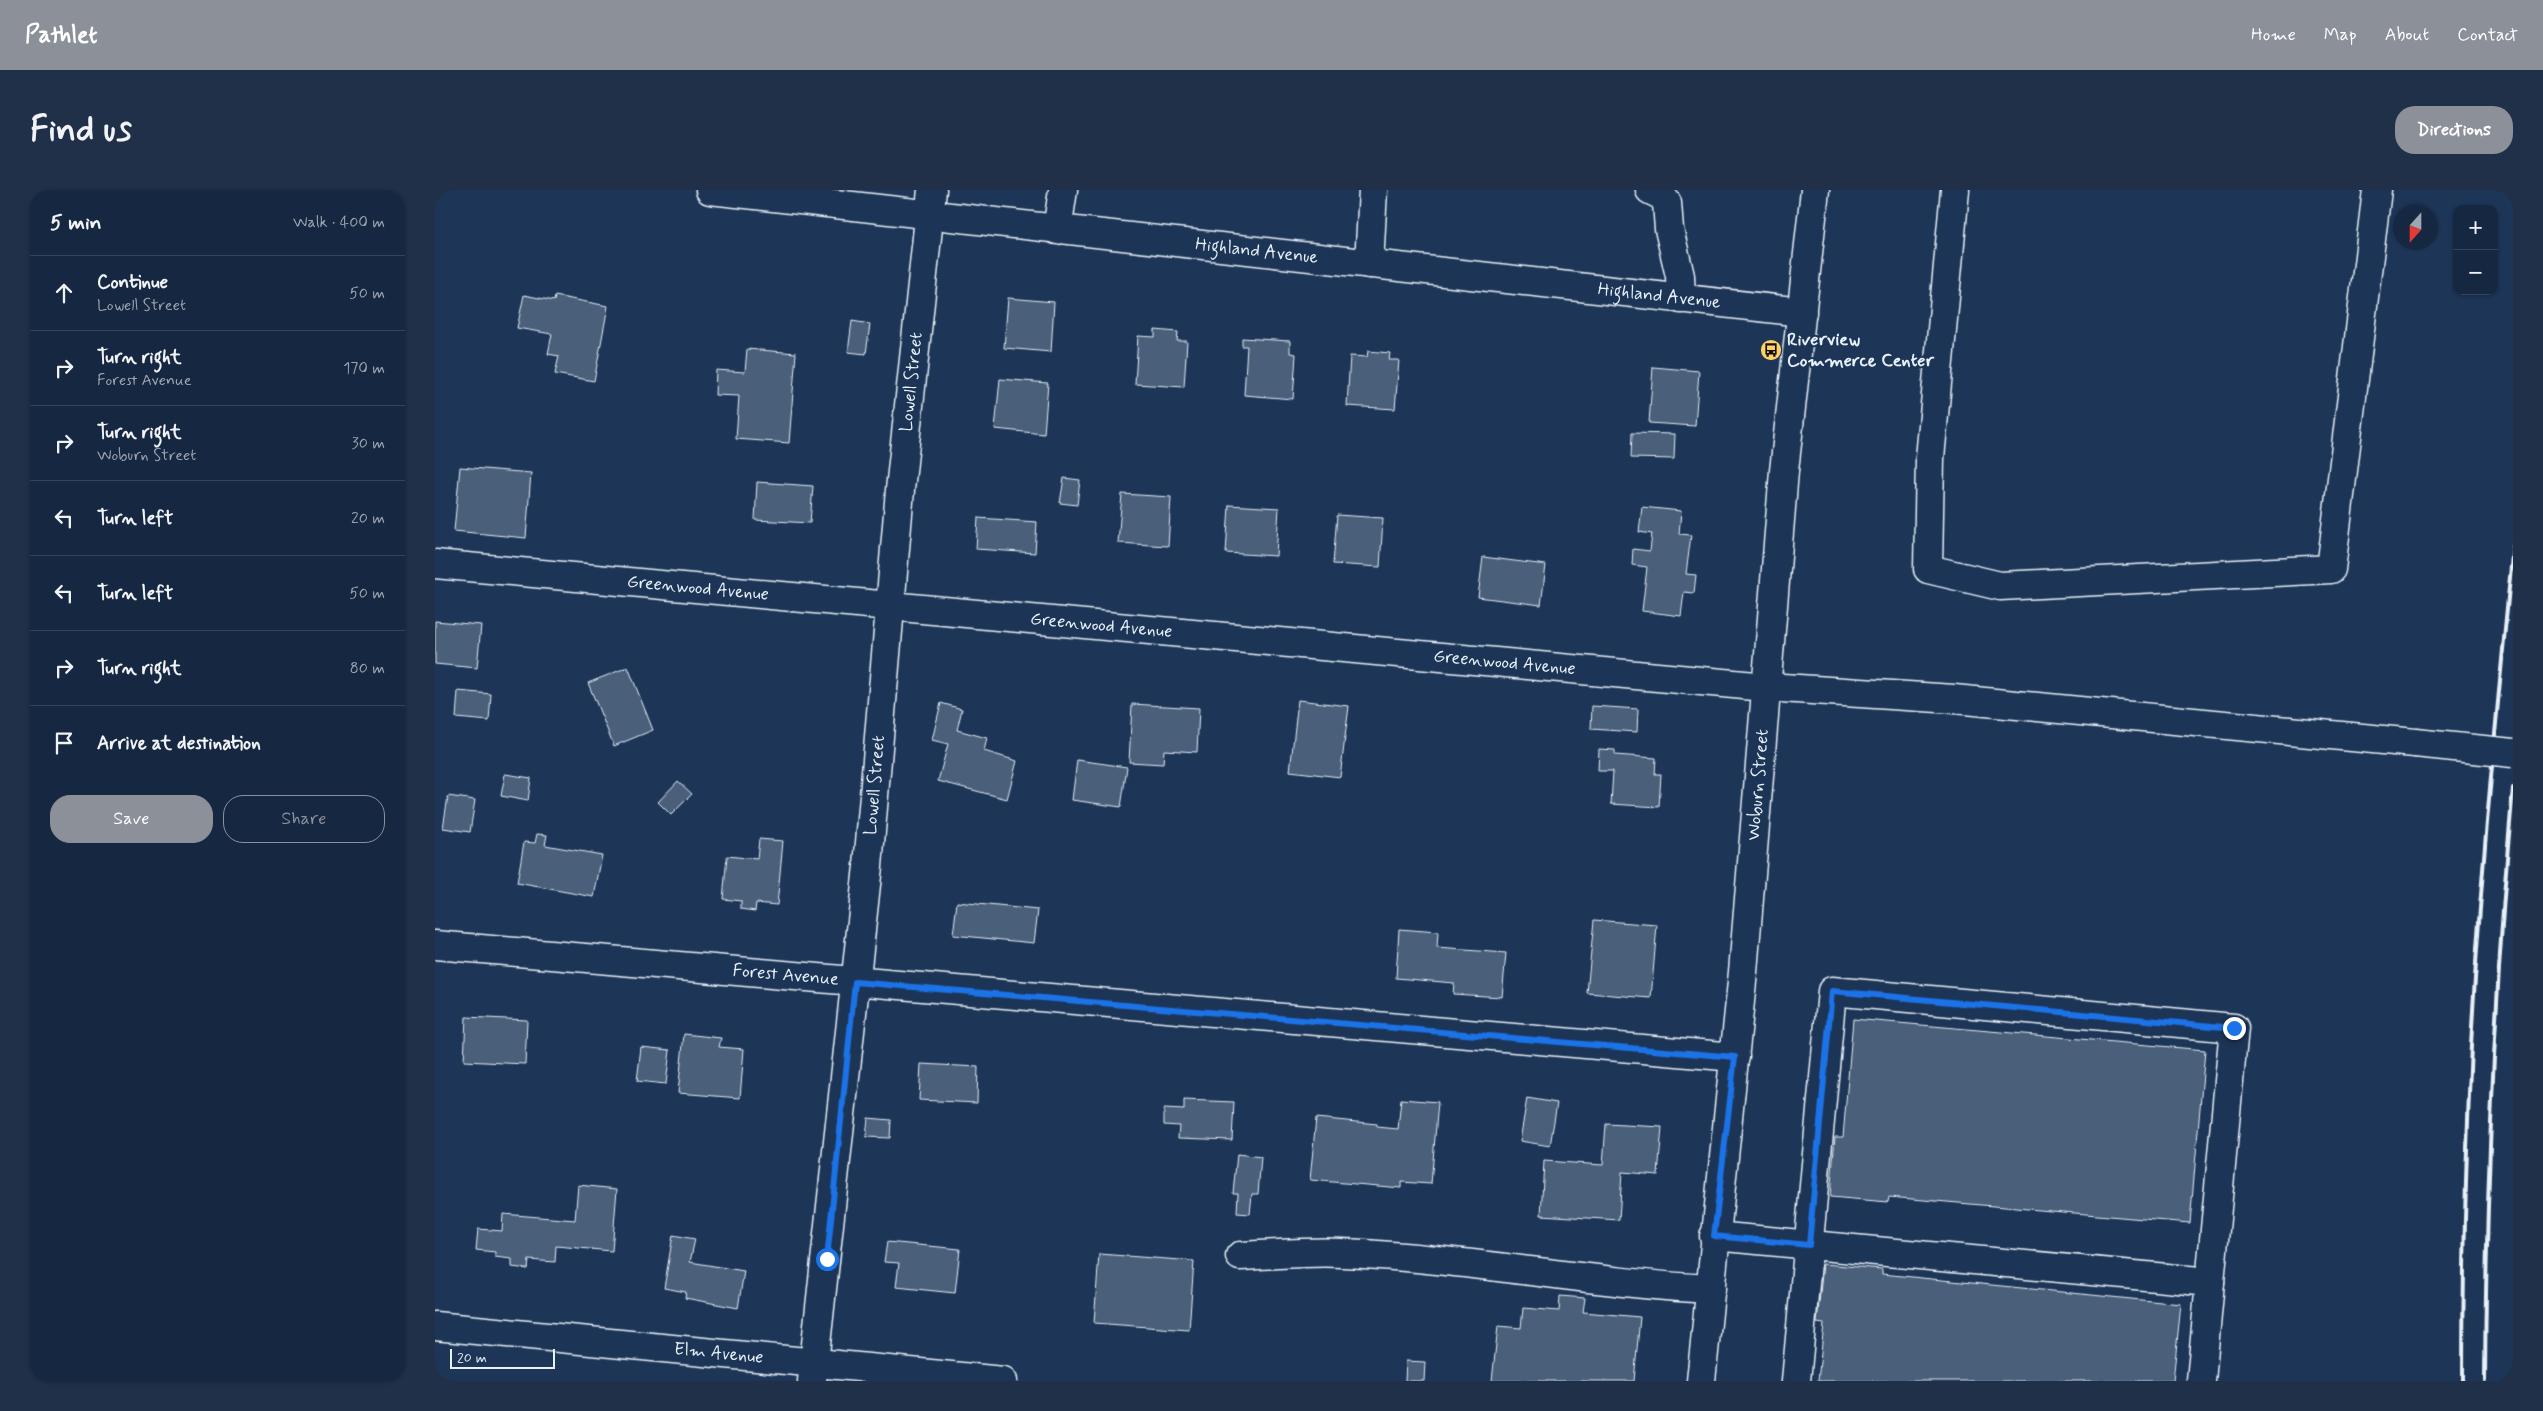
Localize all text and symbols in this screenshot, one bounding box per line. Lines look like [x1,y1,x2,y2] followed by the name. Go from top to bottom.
[25,20,97,51] text: Pathlet
[2251,23,2296,47] text: Home
[2324,23,2357,47] text: Map
[2385,23,2429,47] text: About
[2457,23,2518,47] text: Contact
[2395,106,2513,154] button: Directions
[30,107,132,153] text: Find us
[2393,205,2438,250] north arrow
[2453,205,2498,295] map controls
[2453,205,2498,250] button: +
[50,209,102,237] text: 5 min
[293,212,385,233] text: Walk · 400 m
[1194,232,1319,270] street label: Highland Avenue
[2453,250,2498,295] button: −
[97,270,168,295] text: Continue
[1596,277,1722,315] street label: Highland Avenue
[50,279,78,307] icon: ahead
[349,283,385,304] text: 50 m
[97,295,186,316] text: Lowell Street
[1787,328,1934,373] place label: Riverview Commerce Center
[894,331,929,433] street label: Lowell Street
[1759,338,1783,362] bus stop icon: Riverview Commerce Center
[97,345,181,370] text: Turn right
[50,354,78,382] icon: right
[343,358,385,379] text: 170 m
[97,370,192,391] text: Forest Avenue
[97,420,181,445] text: Turn right
[50,429,78,457] icon: right
[352,433,385,454] text: 30 m
[97,445,196,466] text: Woburn Street
[50,504,78,532] icon: left
[97,506,173,531] text: Turn left
[351,508,385,529] text: 20 m
[626,570,770,607] street label: Greenwood Avenue
[50,579,78,607] icon: left
[97,581,173,606] text: Turn left
[349,583,385,604] text: 50 m
[1029,607,1173,644] street label: Greenwood Avenue
[1432,644,1577,681] street label: Greenwood Avenue
[50,654,78,682] icon: right
[97,656,181,681] text: Turn right
[350,658,385,679] text: 80 m
[1742,728,1775,841] street label: Woburn Street
[50,729,78,757] icon: arrive
[97,731,261,756] text: Arrive at destination
[859,734,891,836] street label: Lowell Street
[50,795,213,843] button: Save
[223,795,385,843] button: Share
[732,959,840,992] street label: Forest Avenue
[2223,1017,2246,1040] route end
[816,1248,839,1271] route start
[673,1337,765,1370] street label: Elm Avenue
[450,1346,555,1369] scale bar
[457,1349,487,1367] text: 20 m

